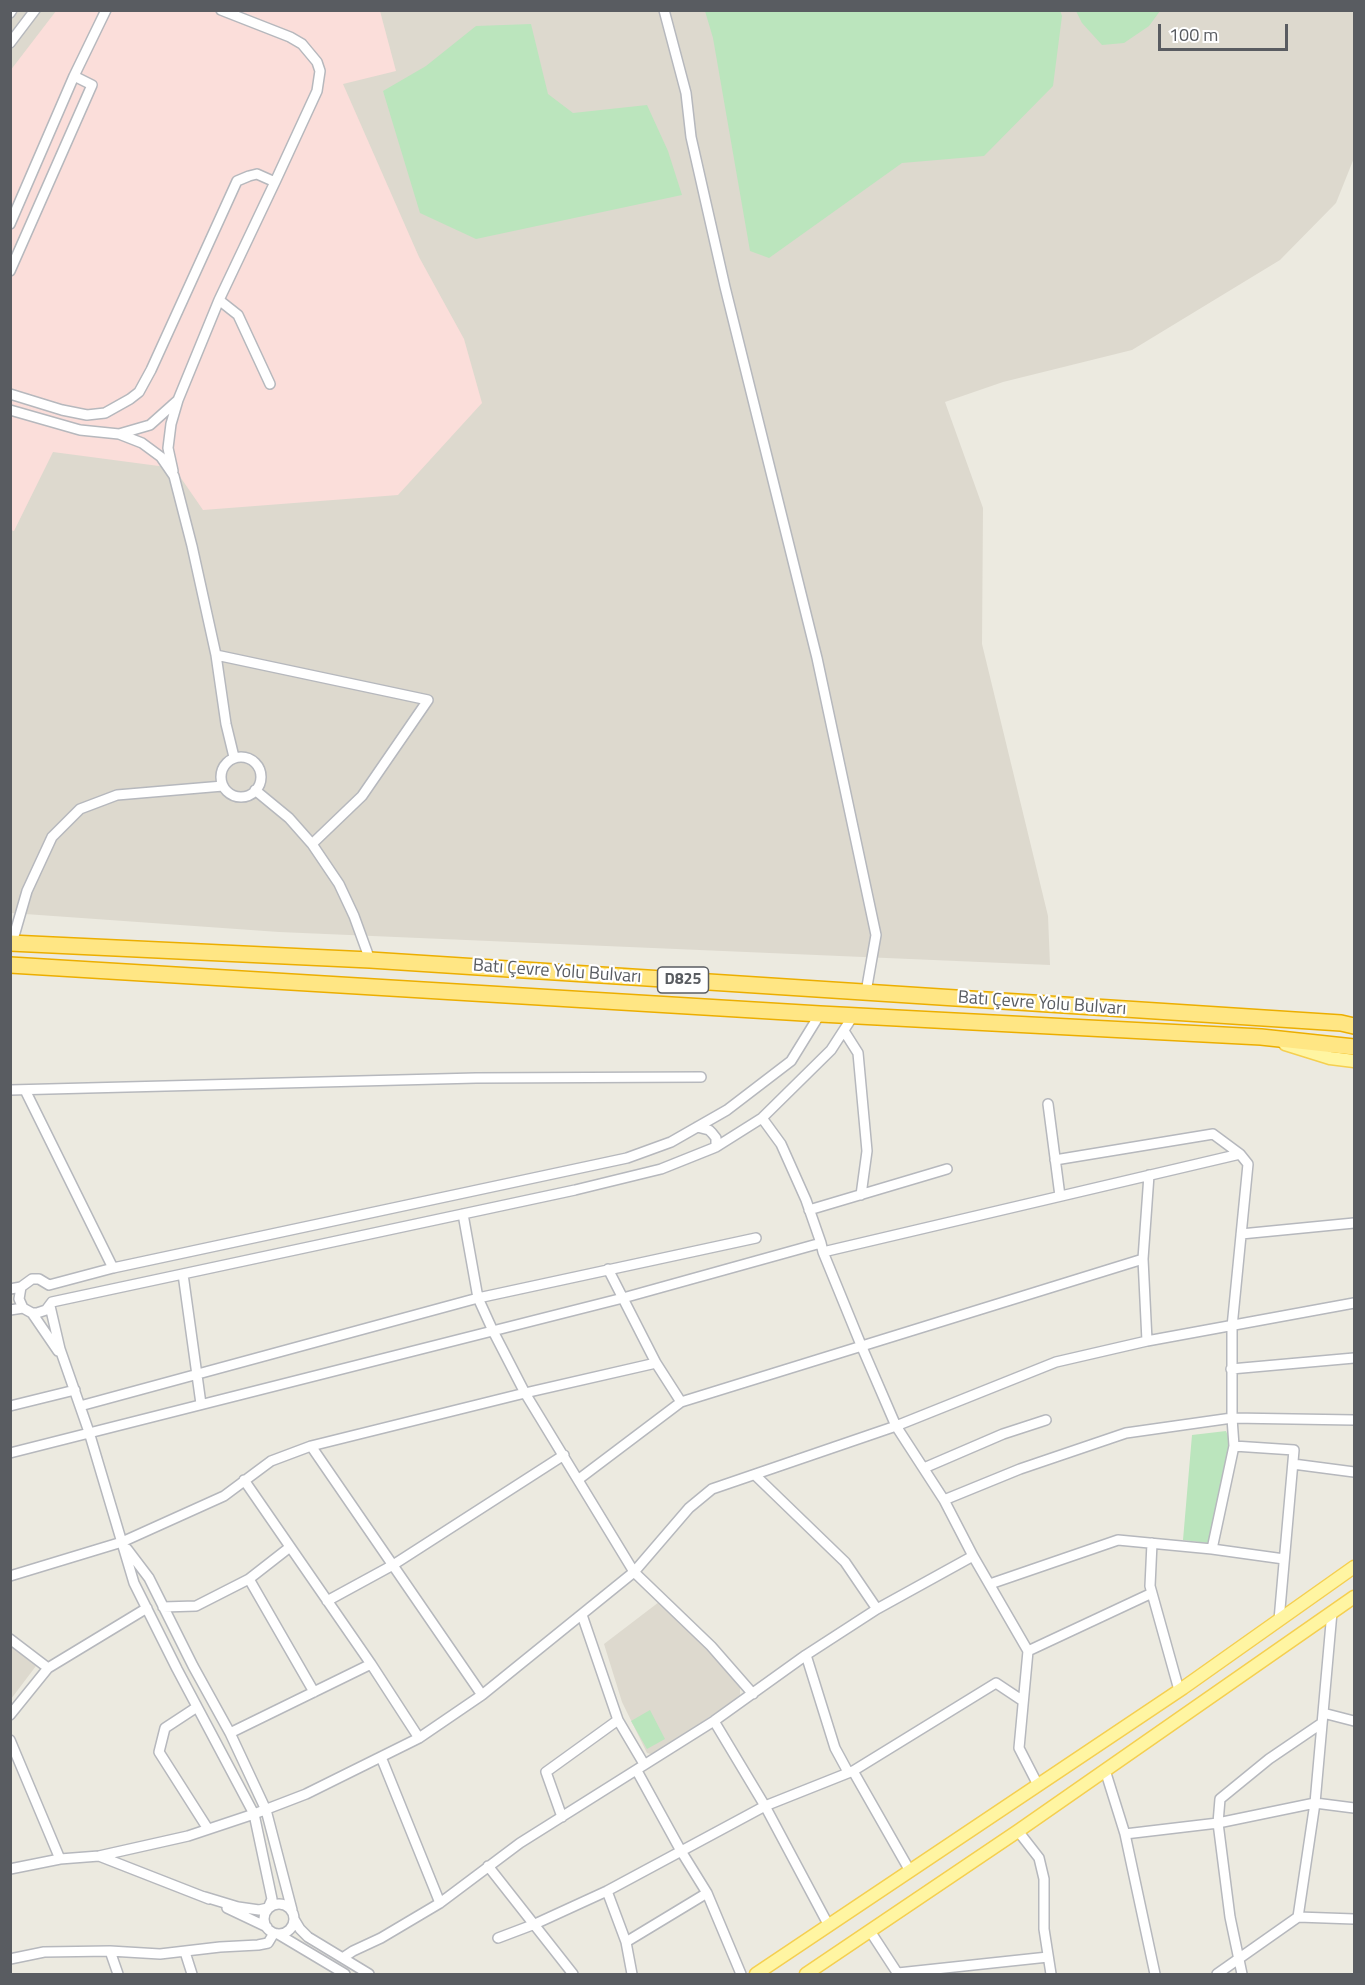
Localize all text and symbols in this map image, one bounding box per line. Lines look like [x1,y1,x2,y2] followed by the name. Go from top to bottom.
[1161,12,1292,50] scale bar
[1169,21,1218,48] text: 100 m
[472,955,642,989] street label: Batı Çevre Yolu Bulvarı
[658,967,708,993] road number: D825
[957,987,1127,1021] street label: Batı Çevre Yolu Bulvarı

